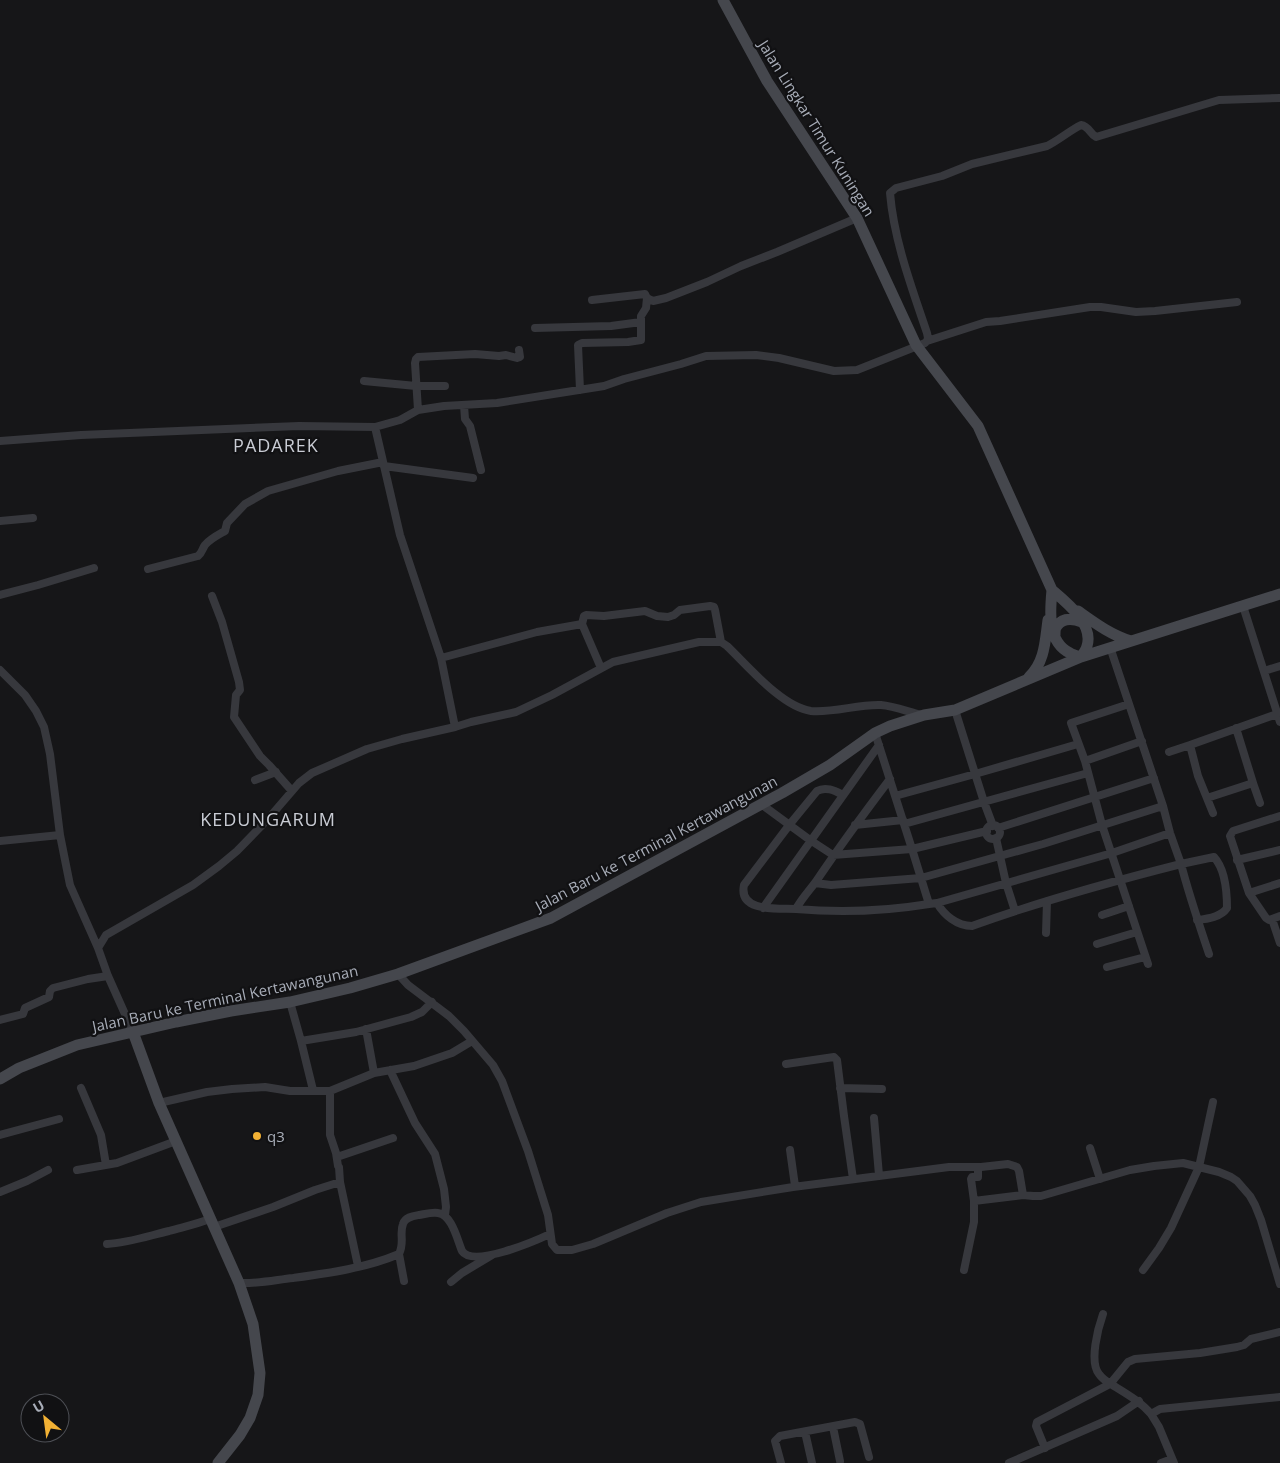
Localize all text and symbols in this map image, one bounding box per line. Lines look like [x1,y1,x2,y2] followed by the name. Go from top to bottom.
[753,34,880,220] street label: Jalan Lingkar Timur Kuningan
[233,433,319,457] district label: PADAREK
[530,770,781,916] street label: Jalan Baru ke Terminal Kertawangunan
[200,807,336,831] district label: KEDUNGARUM
[88,960,360,1036] street label: Jalan Baru ke Terminal Kertawangunan
[267,1126,285,1146] place label: q3
[251,1130,263,1142] marker: q3
[20,1393,70,1443] north arrow
[29,1395,48,1417] text: U

